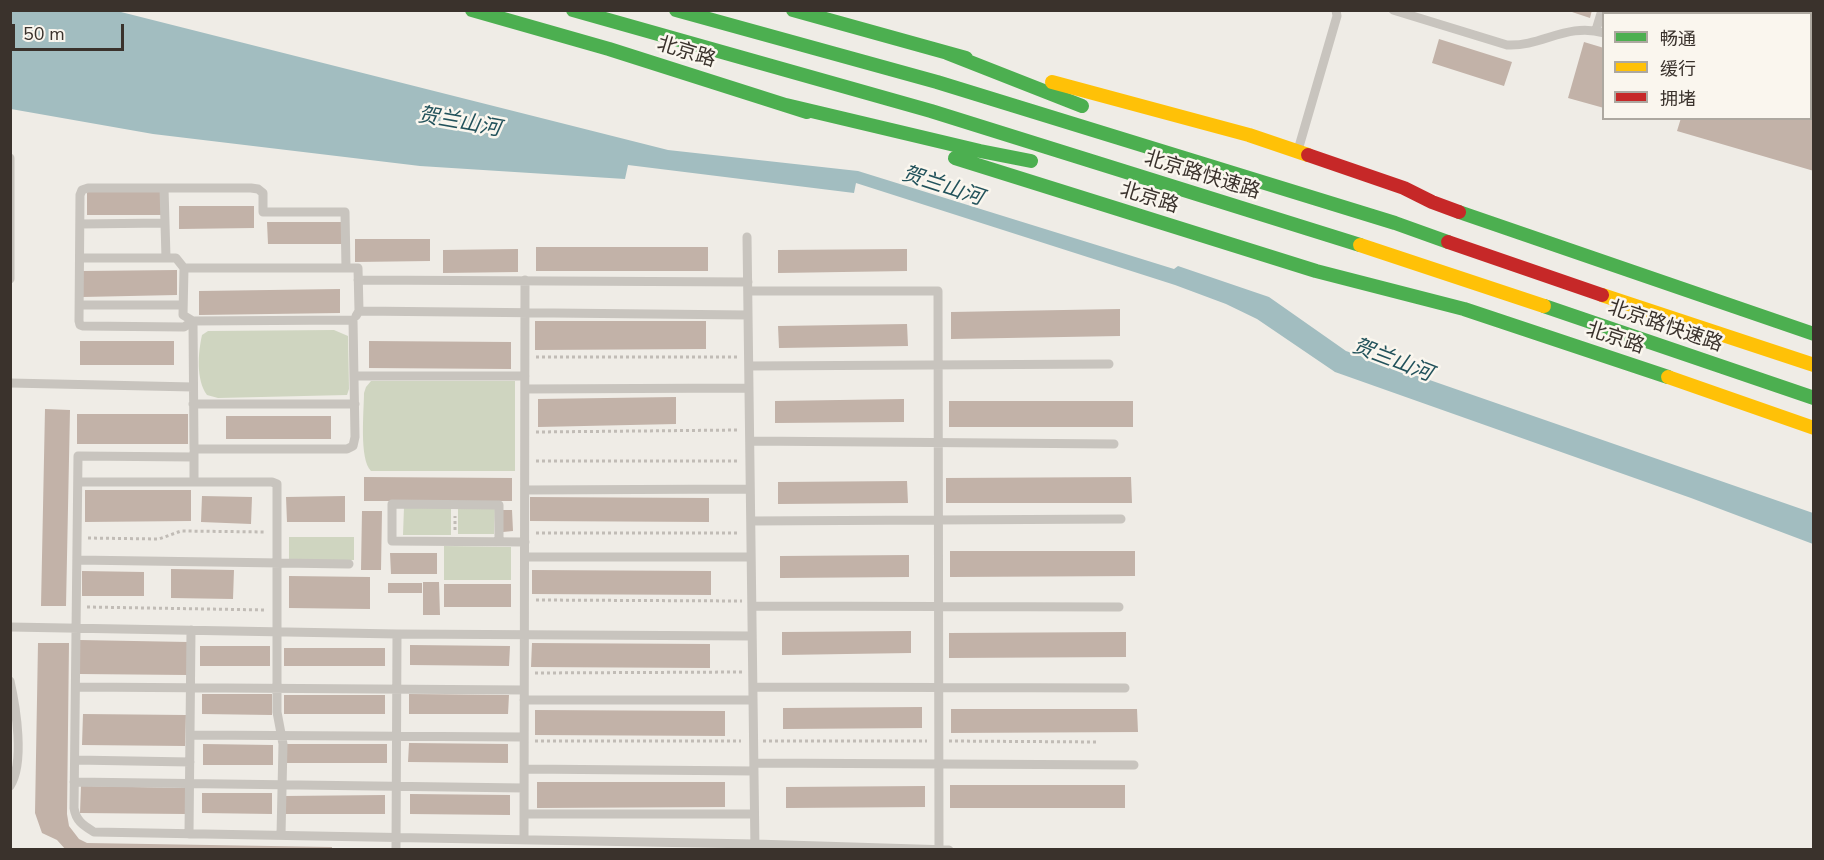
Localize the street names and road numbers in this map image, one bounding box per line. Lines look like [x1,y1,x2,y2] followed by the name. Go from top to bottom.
[654,33,718,73] street label: 北京路
[1141,147,1263,205] street label: 北京路快速路
[1117,179,1181,219] street label: 北京路
[1604,296,1726,358] street label: 北京路快速路
[1583,318,1647,360] street label: 北京路

